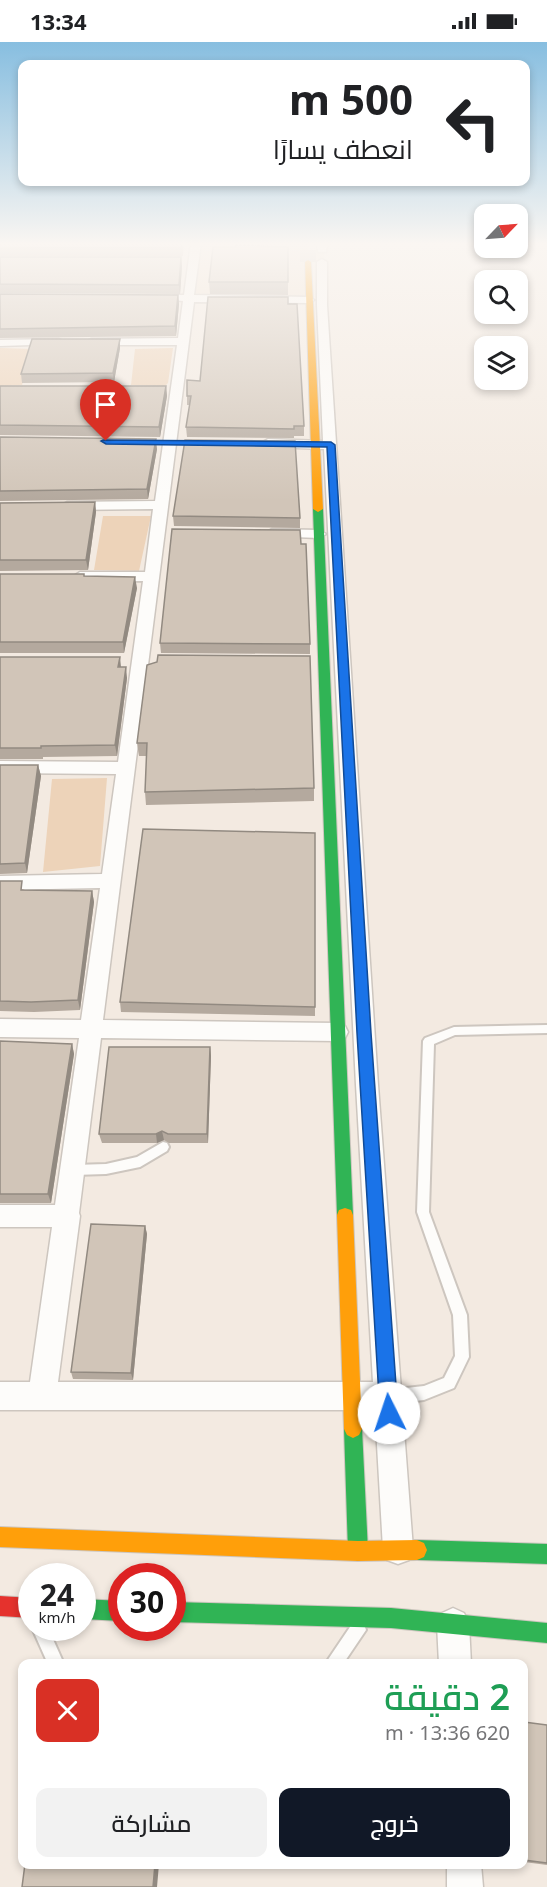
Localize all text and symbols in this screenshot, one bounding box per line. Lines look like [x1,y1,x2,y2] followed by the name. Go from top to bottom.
[30,6,87,36] text: 13:34
[289,70,413,127] text: 500 m
[434,84,512,162] icon: left
[273,130,413,167] text: انعطف يسارًا
[474,204,528,258] north arrow
[474,204,528,390] map controls
[474,270,528,324] button: search
[474,336,528,390] button: layers
[80,379,131,441] pin
[89,388,122,421] icon: arrive
[357,1381,421,1445] position arrow
[108,1563,186,1641] speed limit sign: 30
[40,1574,74,1615] text: 24
[39,1607,75,1627] text: km/h
[384,1672,510,1721] text: 2 دقيقة
[36,1679,99,1742] button: close
[385,1719,510,1746] text: 620 m · 13:36
[36,1788,267,1857] button: مشاركة
[279,1788,510,1857] button: خروج

